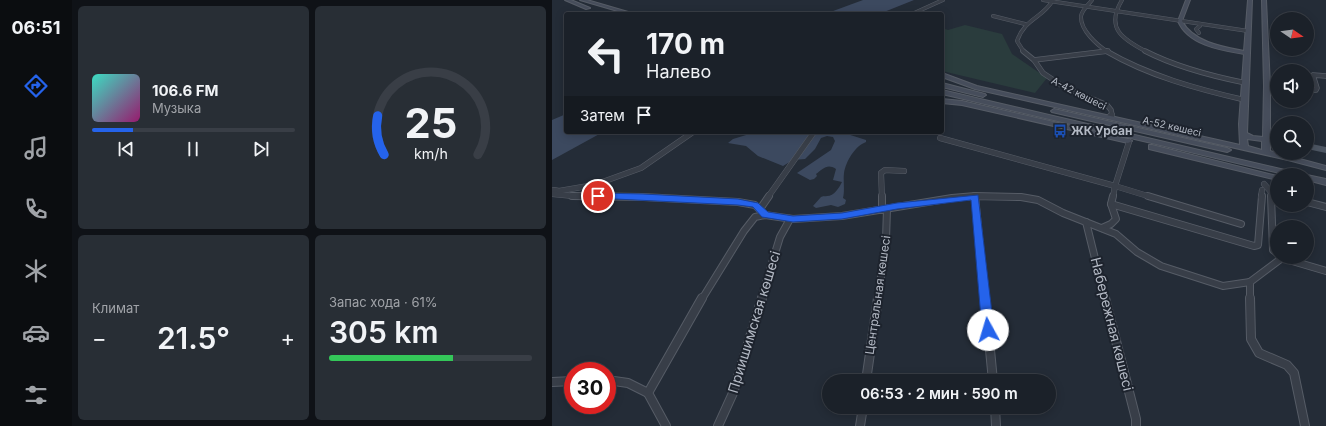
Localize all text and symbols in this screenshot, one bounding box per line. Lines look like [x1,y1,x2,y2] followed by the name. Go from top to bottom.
[1270,12,1314,56] north arrow
[1270,12,1314,264] map controls
[11,17,61,38] text: 06:51
[646,27,725,61] text: 170 m
[580,28,632,80] icon: left
[646,61,711,82] text: Налево
[1270,64,1314,108] button: sound
[22,72,50,100] icon: directions
[1050,74,1108,112] street label: А-42 көшесі
[152,81,219,100] text: 106.6 FM
[404,98,457,148] text: 25
[152,100,201,116] text: Музыка
[633,104,655,126] icon: arrive
[580,106,625,125] text: Затем
[1142,113,1202,139] street label: А-52 көшесі
[1270,116,1314,160] button: search
[1052,123,1068,139] bus stop icon: ЖК Урбан
[1071,123,1132,138] place label: ЖК Урбан
[22,134,50,162] icon: music
[115,138,137,160] icon: previous
[182,138,204,160] icon: pause
[250,138,272,160] icon: next
[414,145,447,162] text: km/h
[1270,168,1314,212] button: +
[581,179,615,213] pin
[587,185,609,207] icon: arrive
[22,195,50,223] icon: phone
[1270,220,1314,264] button: −
[862,234,893,356] street label: Центральная көшесі
[724,249,783,395] street label: Приишимская көшесі
[1088,255,1137,392] street label: Набережная көшесі
[22,257,50,285] icon: climate
[329,294,438,310] text: Запас хода · 61%
[92,300,139,316] text: Климат
[967,309,1009,351] position arrow
[329,314,438,350] text: 305 km
[22,319,50,347] icon: car
[157,320,230,356] text: 21.5°
[92,325,107,351] text: −
[280,325,295,351] text: +
[564,362,616,414] speed limit sign: 30
[22,381,50,409] icon: filters
[860,384,1018,403] text: 06:53 · 2 мин · 590 m

